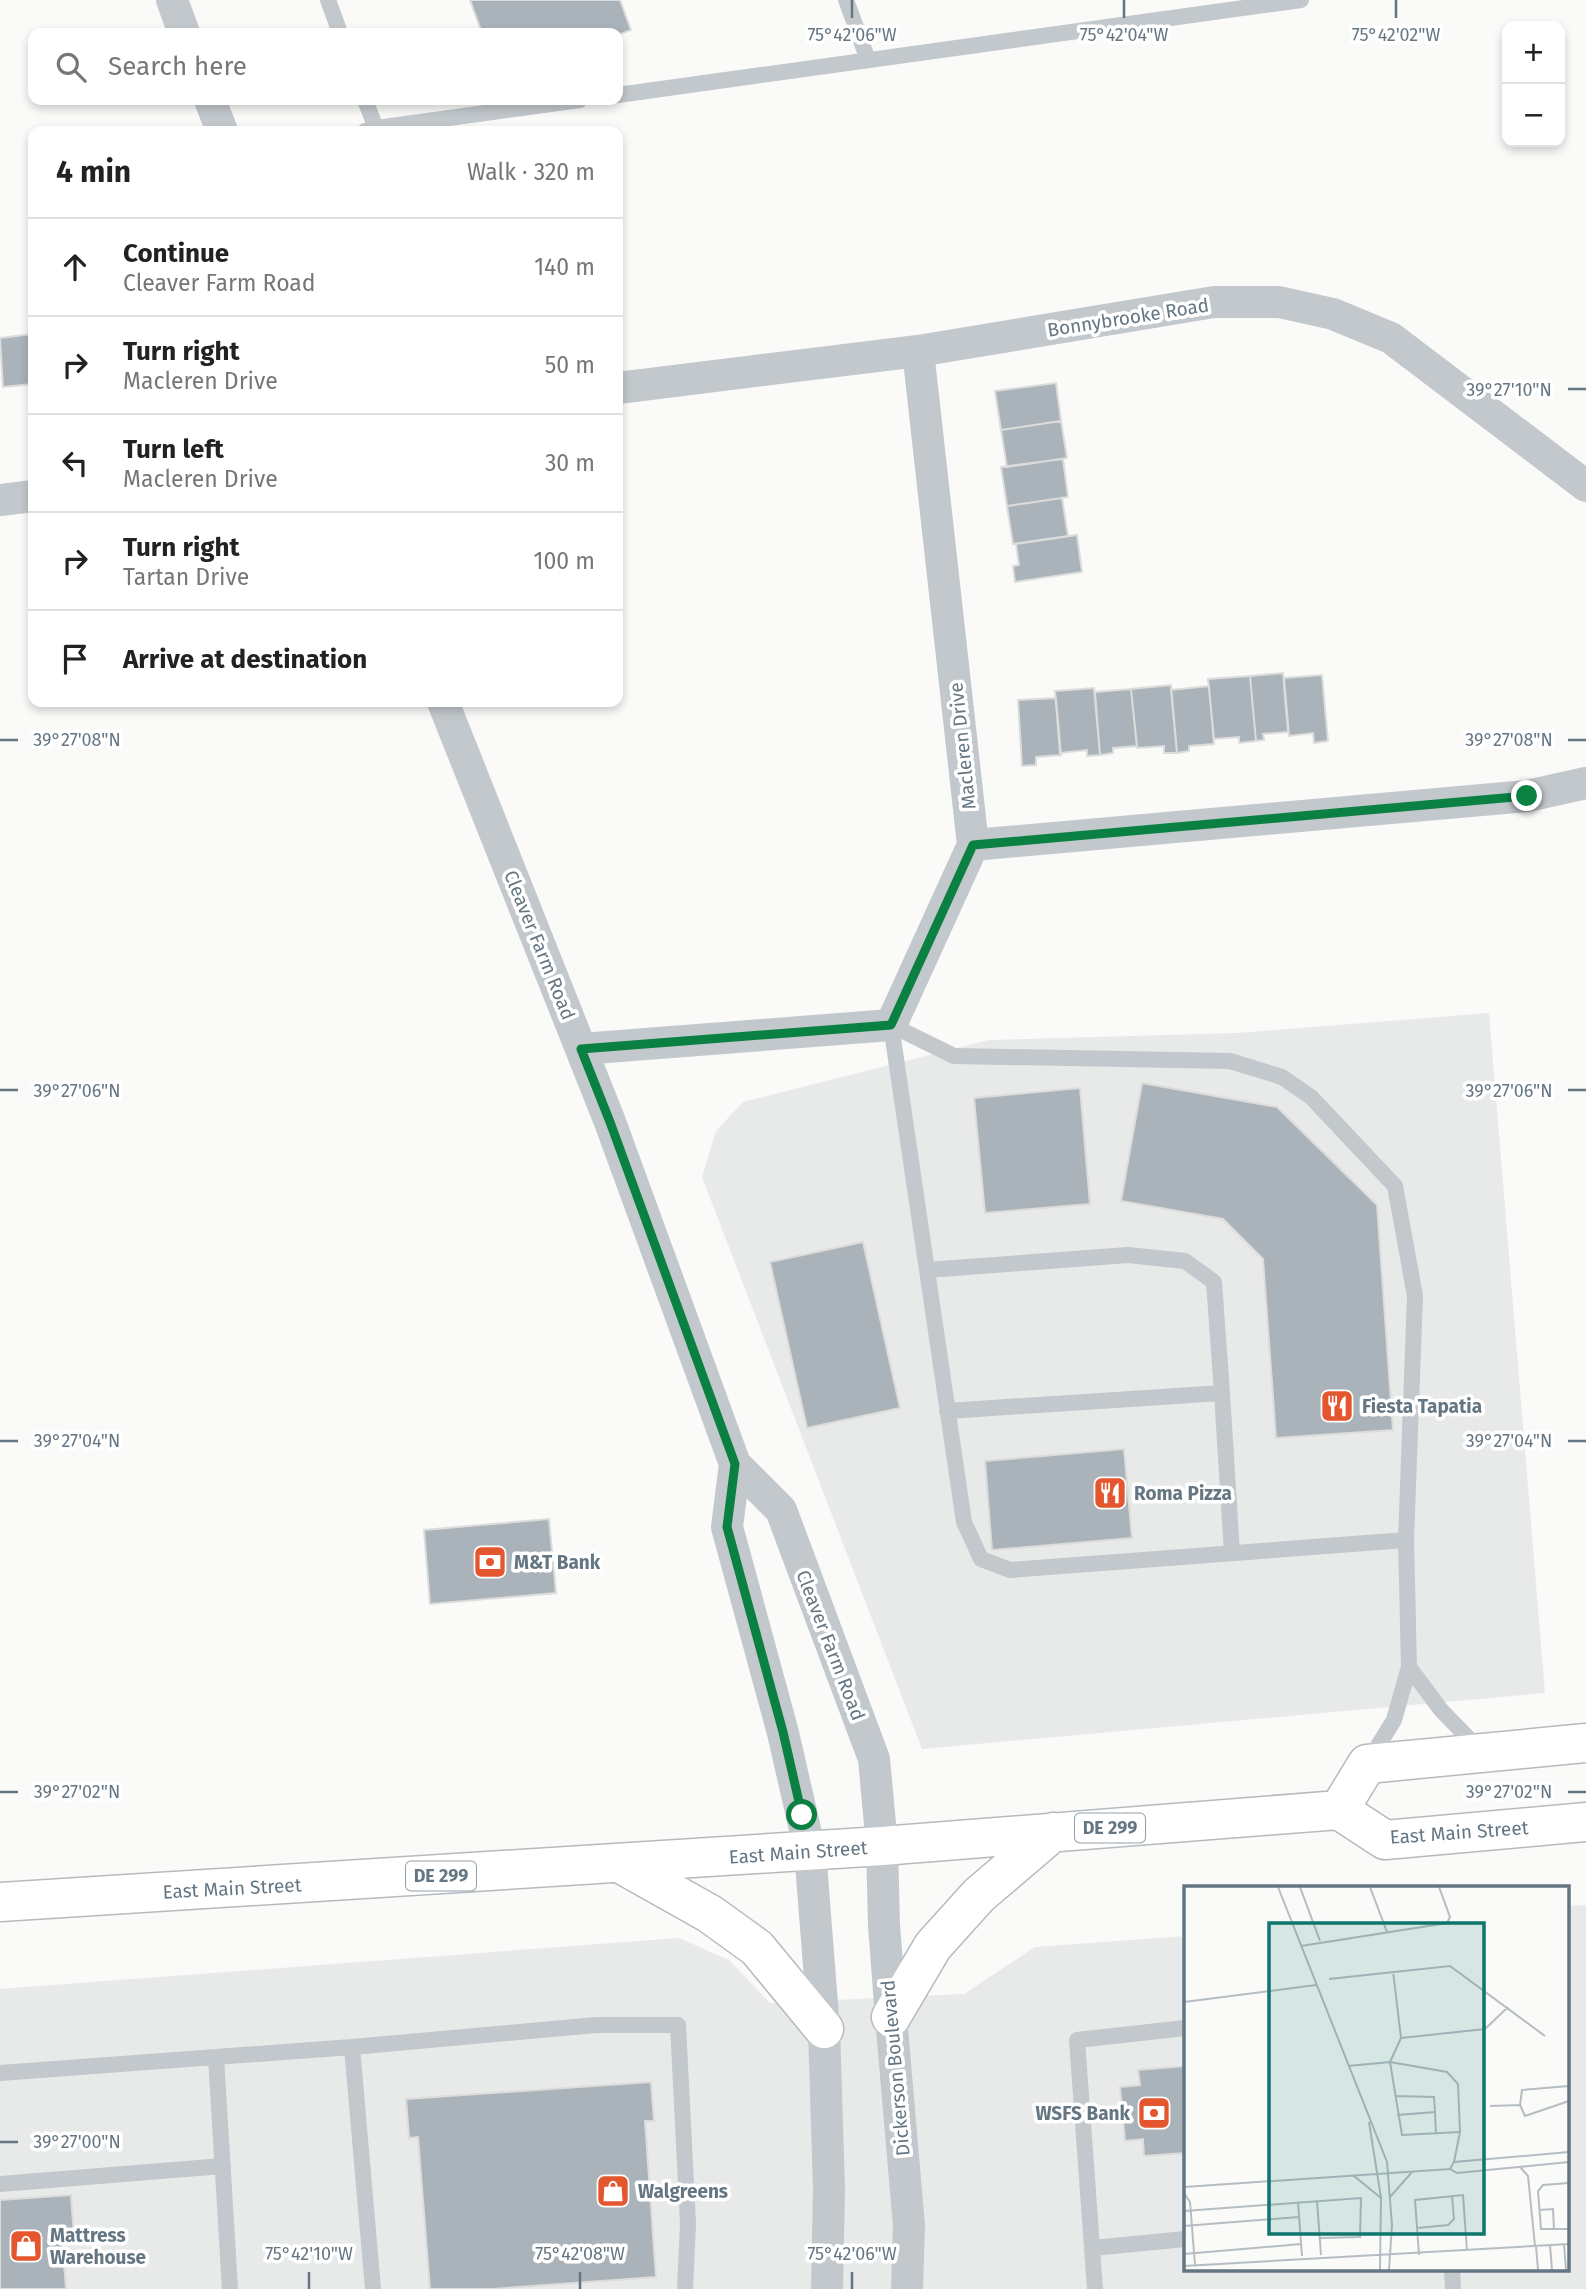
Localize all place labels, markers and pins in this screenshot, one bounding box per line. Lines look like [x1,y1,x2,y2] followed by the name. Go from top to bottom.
[1318,1387,1356,1425] restaurant icon: Fiesta Tapatia
[1362,1395,1482,1418] place label: Fiesta Tapatia
[1091,1474,1129,1512] restaurant icon: Roma Pizza
[1134,1482,1232,1505] place label: Roma Pizza
[471,1543,509,1581] bank icon: M&T Bank
[514,1551,601,1574] place label: M&T Bank
[1135,2094,1173,2132] bank icon: WSFS Bank
[1035,2102,1131,2125] place label: WSFS Bank
[594,2172,632,2210] shop icon: Walgreens
[638,2180,728,2203] place label: Walgreens
[50,2224,146,2269] place label: Mattress Warehouse
[7,2227,45,2265] shop icon: Mattress Warehouse

